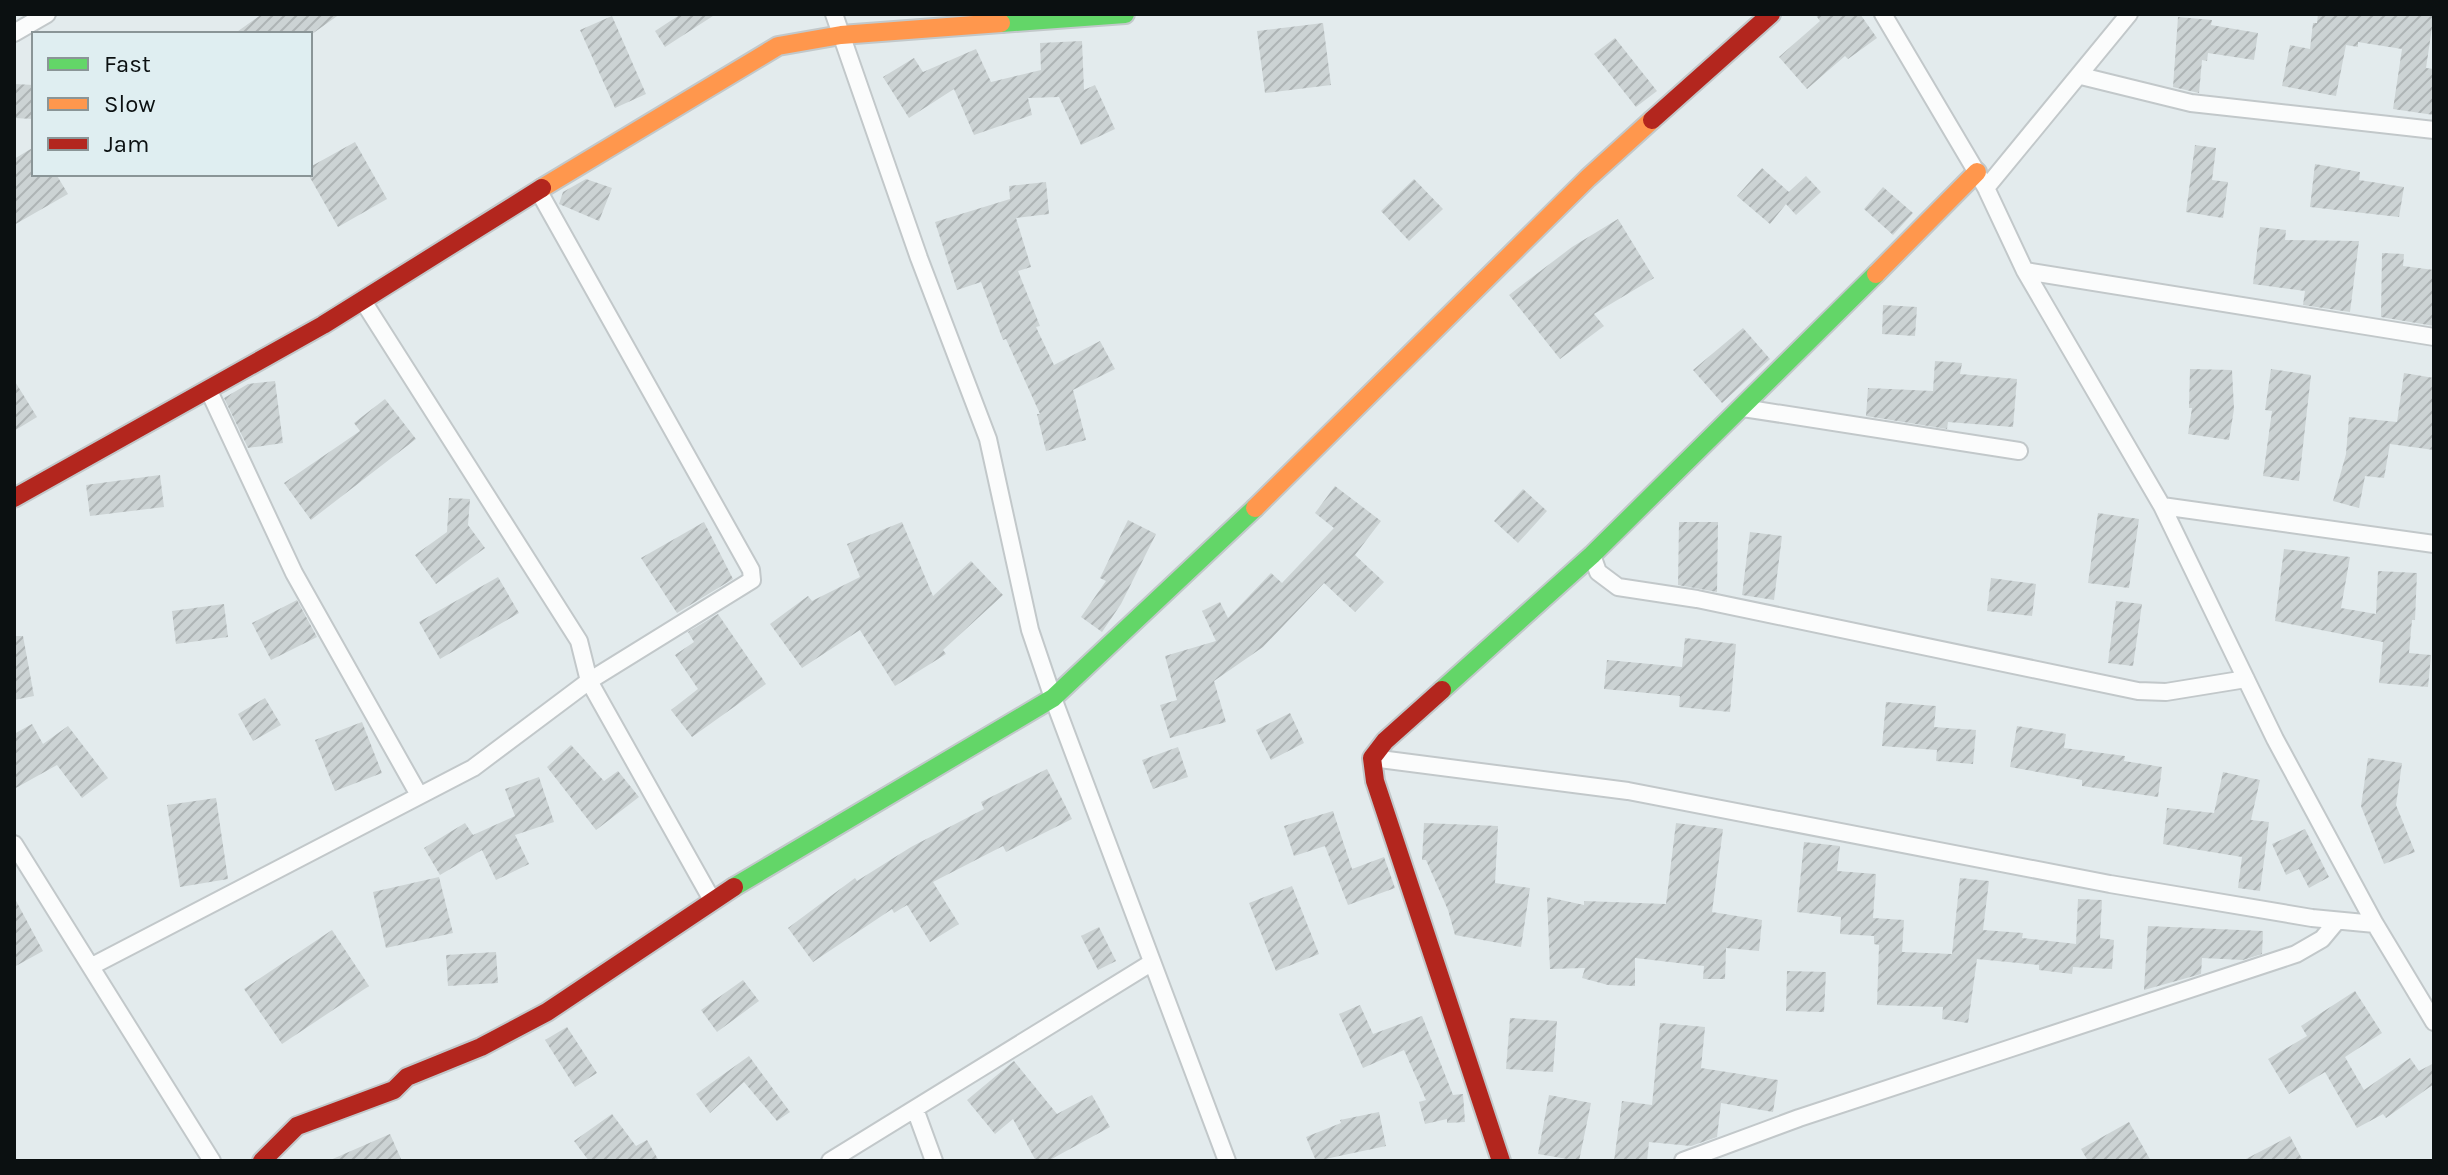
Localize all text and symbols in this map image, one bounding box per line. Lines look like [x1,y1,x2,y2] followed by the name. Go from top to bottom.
[32,32,312,176] legend
[104,50,151,78] text: Fast
[104,90,156,118] text: Slow
[104,130,149,158] text: Jam

